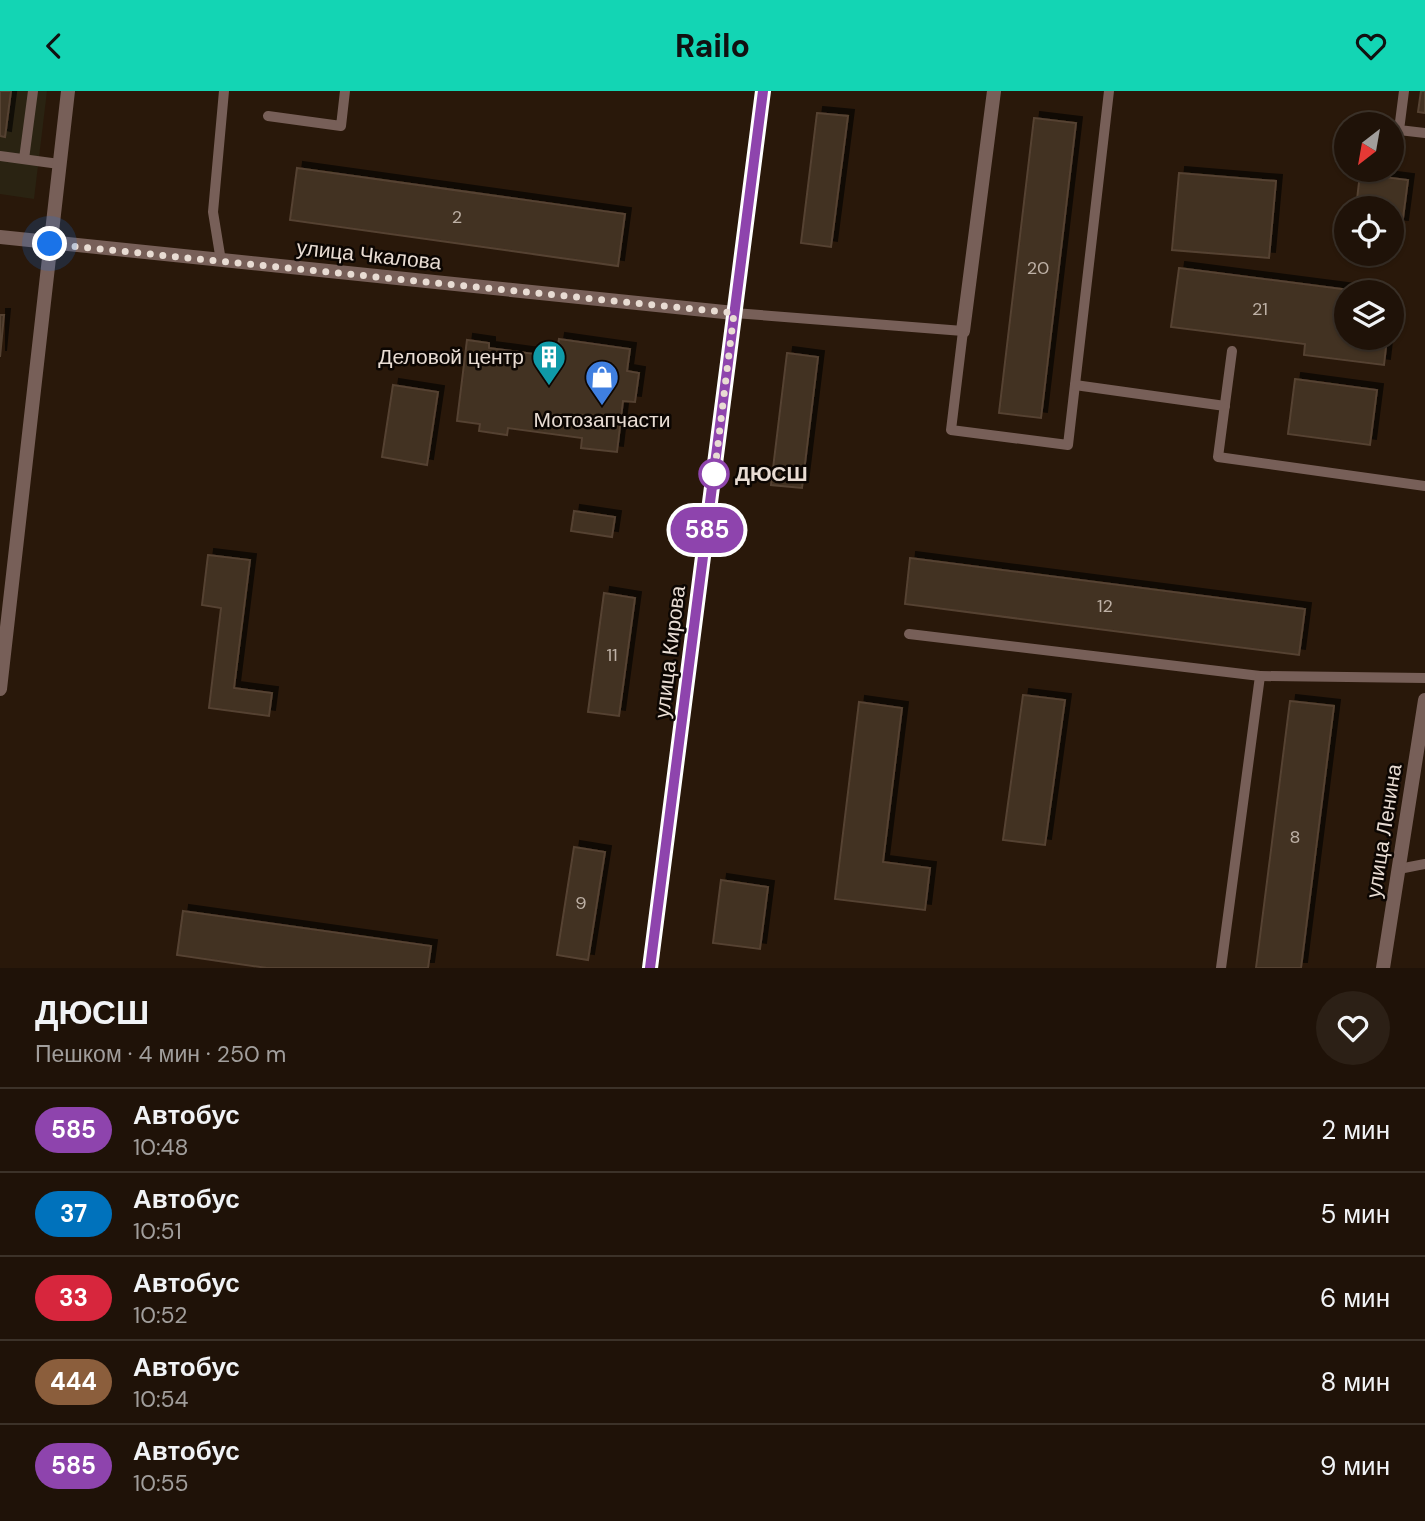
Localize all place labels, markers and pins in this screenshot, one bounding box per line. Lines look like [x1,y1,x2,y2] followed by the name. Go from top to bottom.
[530,338,568,387] building icon: Деловой центр
[378,343,524,371] place label: Деловой центр
[583,358,621,407] shop icon: Мотозапчасти
[534,406,670,434] place label: Мотозапчасти
[699,459,729,489] marker: ДЮСШ
[735,460,808,488] place label: ДЮСШ

